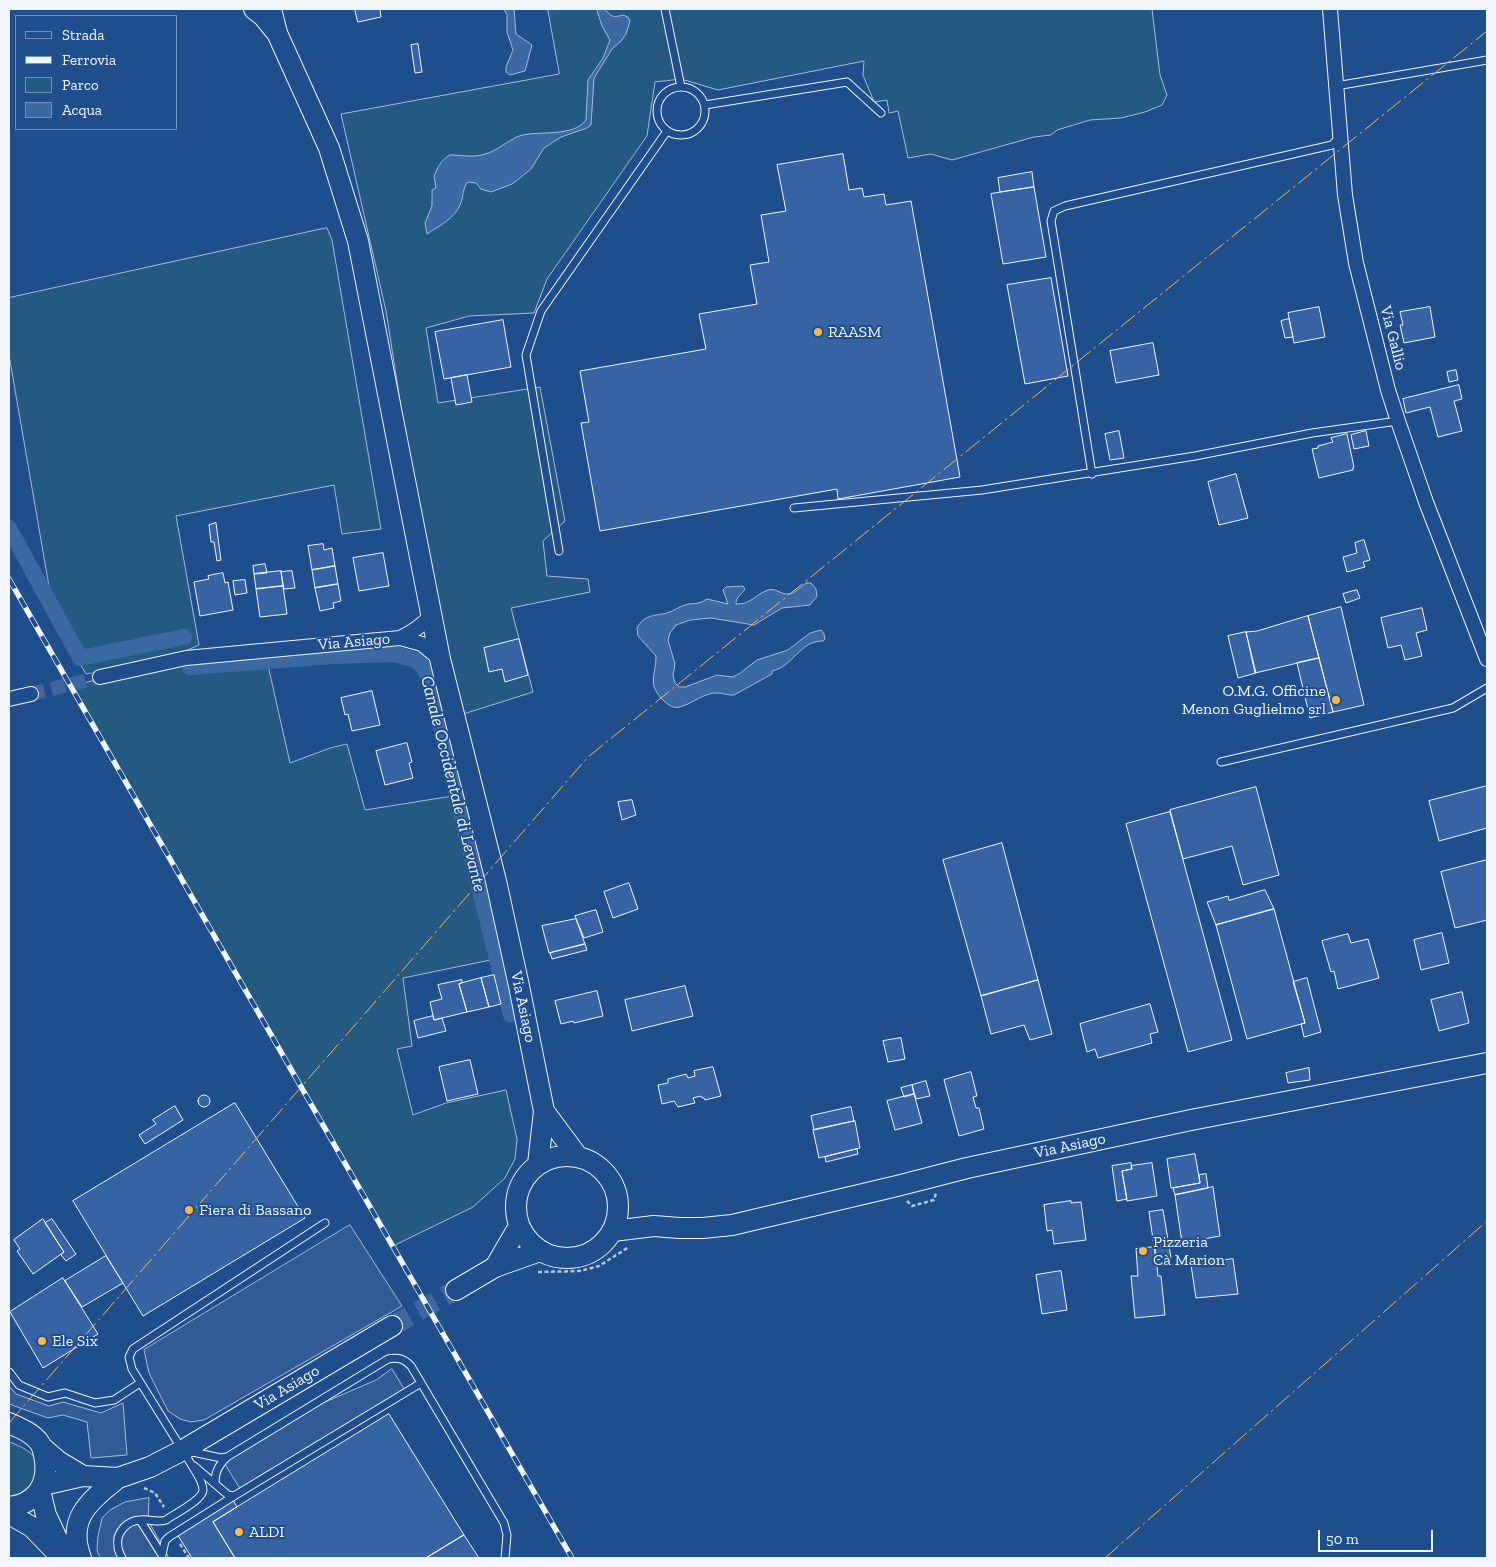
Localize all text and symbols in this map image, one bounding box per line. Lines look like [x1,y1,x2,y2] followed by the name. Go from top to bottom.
[15,15,178,130] legend
[62,26,105,44] text: Strada
[62,51,116,69] text: Ferrovia
[62,76,99,94] text: Parco
[62,101,102,119] text: Acqua
[1376,304,1410,372] street label: Via Gallio
[828,322,881,342] place label: RAASM
[812,326,824,338] marker: RAASM
[317,629,391,655] street label: Via Asiago
[416,674,490,894] water label: Canale Occidentale di Levante
[1182,681,1326,719] place label: O.M.G. Officine Menon Guglielmo srl
[1330,694,1342,706] marker: O.M.G. Officine Menon Guglielmo srl
[506,970,540,1044] street label: Via Asiago
[1033,1129,1107,1163] street label: Via Asiago
[199,1200,311,1220] place label: Fiera di Bassano
[183,1204,195,1216] marker: Fiera di Bassano
[1153,1232,1225,1270] place label: Pizzeria Cà Marion
[1137,1245,1149,1257] marker: Pizzeria Cà Marion
[52,1331,98,1351] place label: Ele Six
[36,1335,48,1347] marker: Ele Six
[251,1361,323,1415] street label: Via Asiago
[1321,1520,1436,1552] scale bar
[249,1522,284,1542] place label: ALDI
[233,1526,245,1538] marker: ALDI
[1326,1530,1359,1548] text: 50 m

